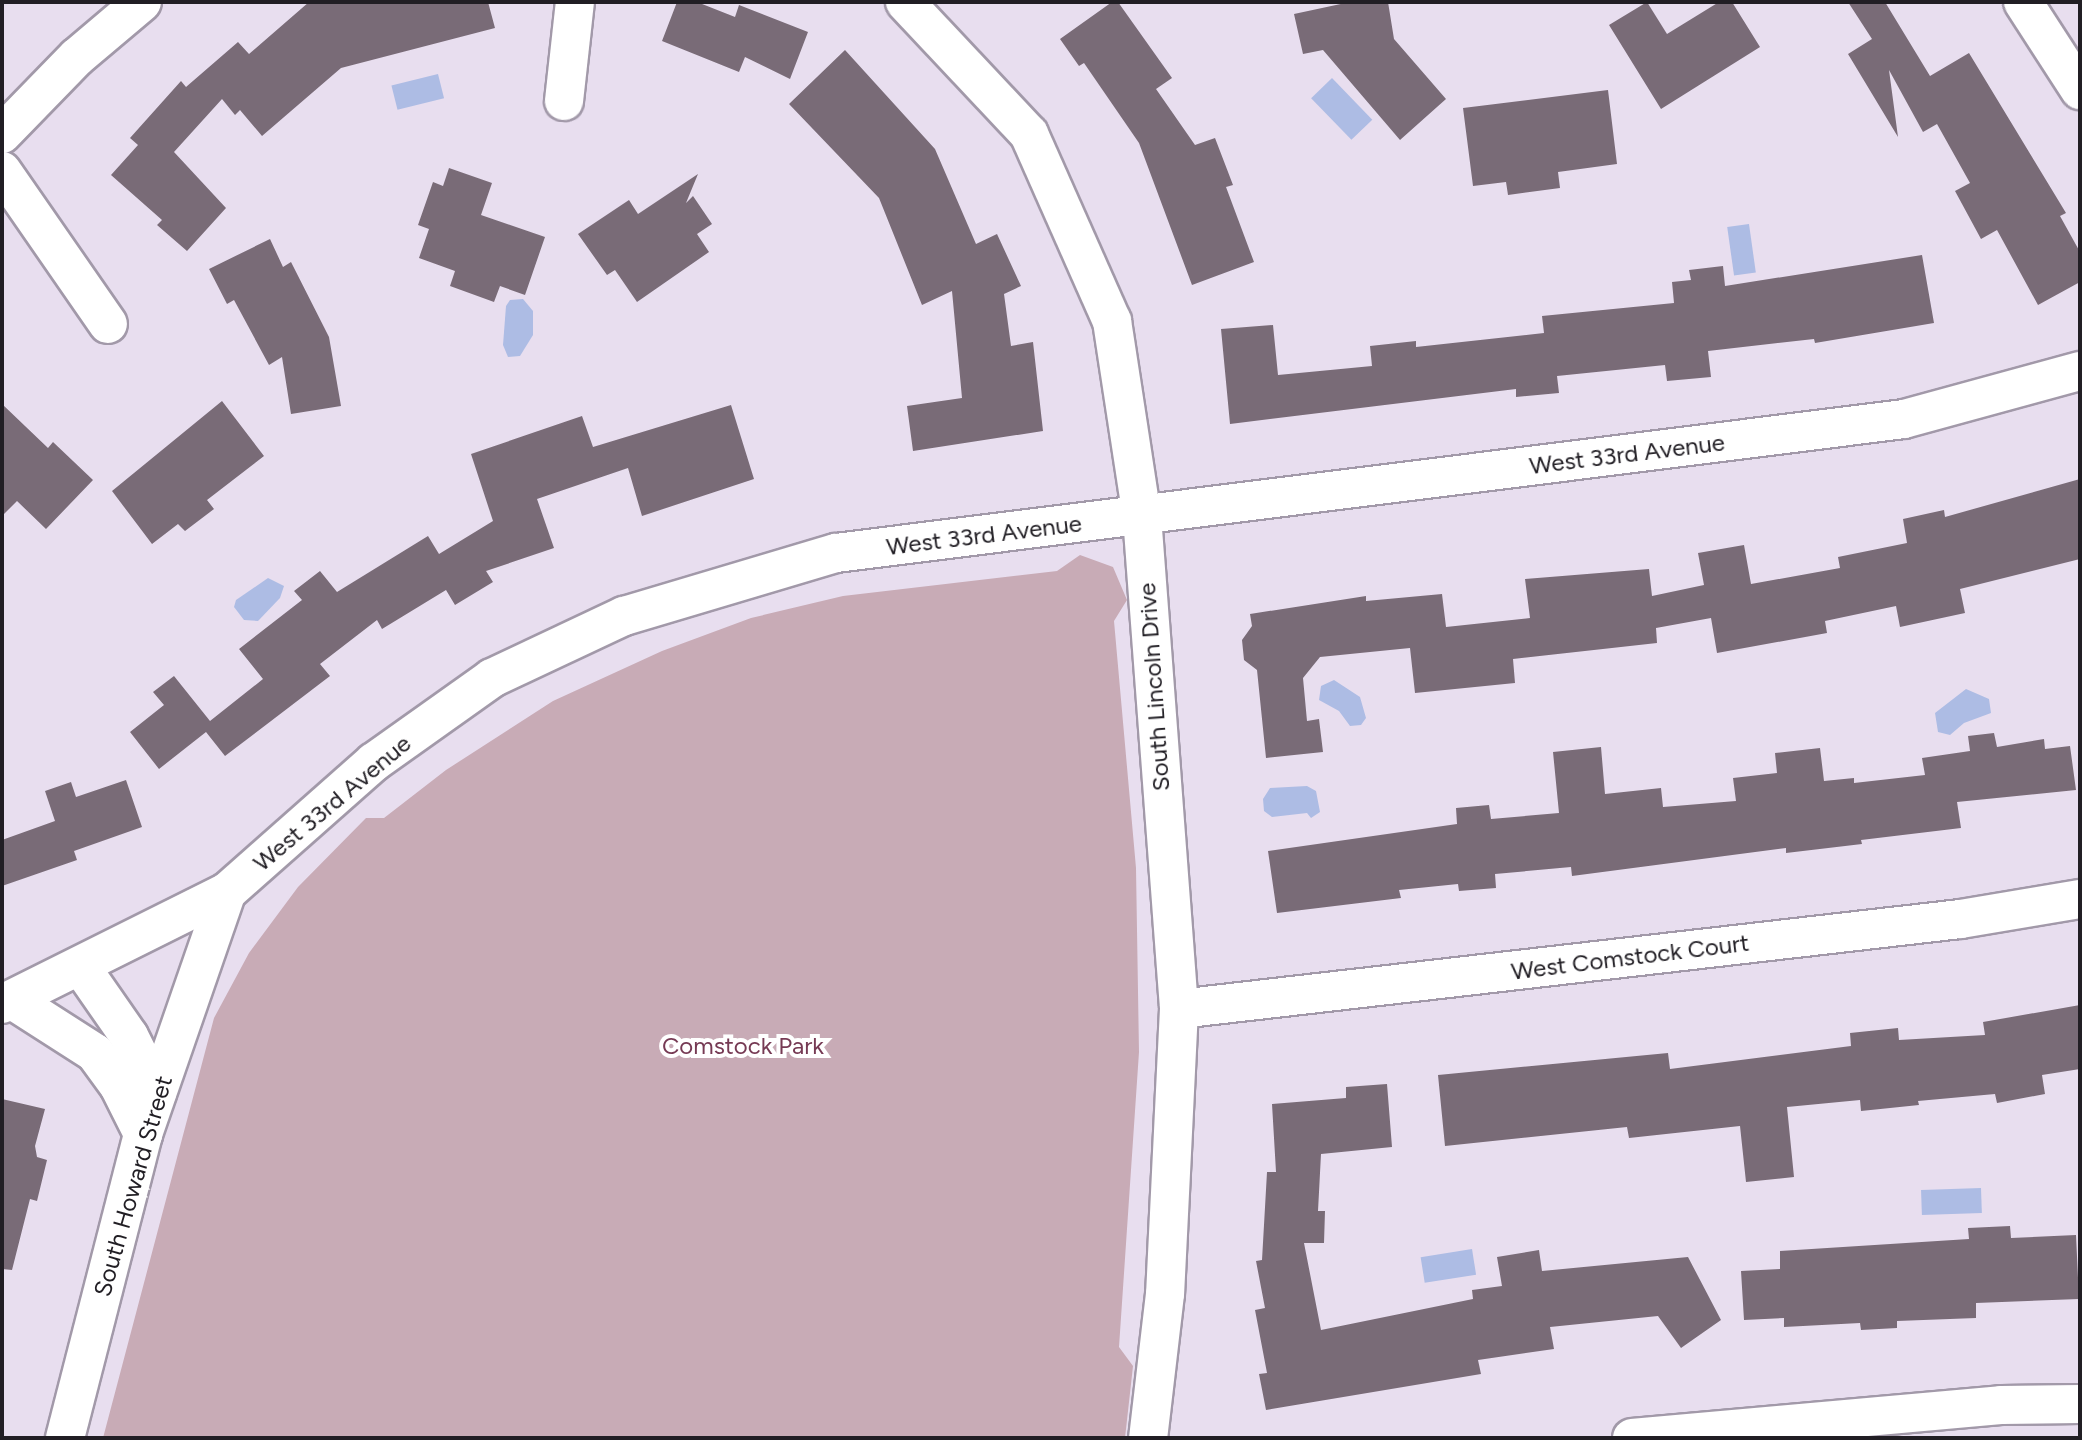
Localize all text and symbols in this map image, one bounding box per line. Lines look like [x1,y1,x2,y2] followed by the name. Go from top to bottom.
[1528,428,1726,480] street label: West 33rd Avenue
[885,509,1083,561] street label: West 33rd Avenue
[1132,582,1176,792] street label: South Lincoln Drive
[247,729,417,877] street label: West 33rd Avenue
[1509,928,1751,986] street label: West Comstock Court
[662,1032,824,1060] park label: Comstock Park
[88,1072,178,1300] street label: South Howard Street

